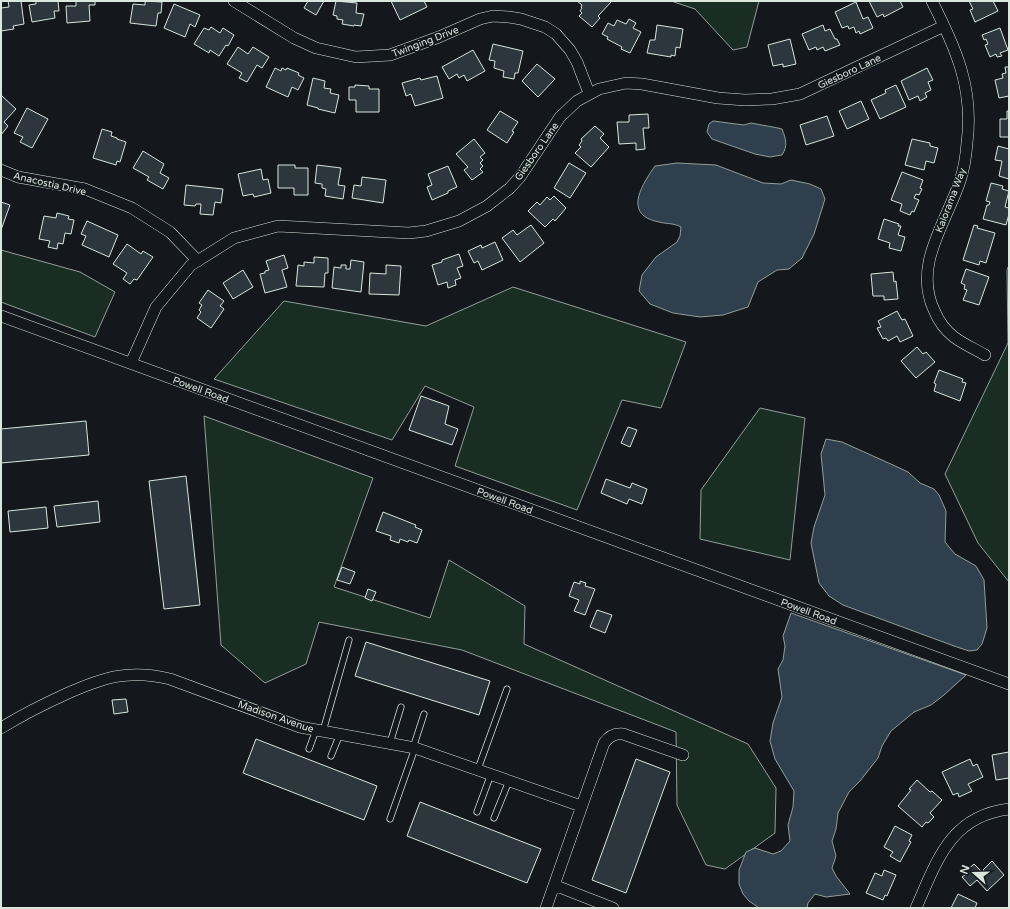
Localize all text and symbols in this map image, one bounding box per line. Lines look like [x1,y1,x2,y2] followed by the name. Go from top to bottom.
[390,24,461,60] street label: Twinging Drive
[816,52,883,92] street label: Giesboro Lane
[512,120,562,183] street label: Giesboro Lane
[933,166,969,234] street label: Kalorama Way
[12,170,88,198] street label: Anacostia Drive
[171,374,230,406] street label: Powell Road
[475,485,534,517] street label: Powell Road
[779,596,838,628] street label: Powell Road
[236,698,315,736] street label: Madison Avenue
[954,853,994,893] north arrow
[957,863,973,876] text: N

